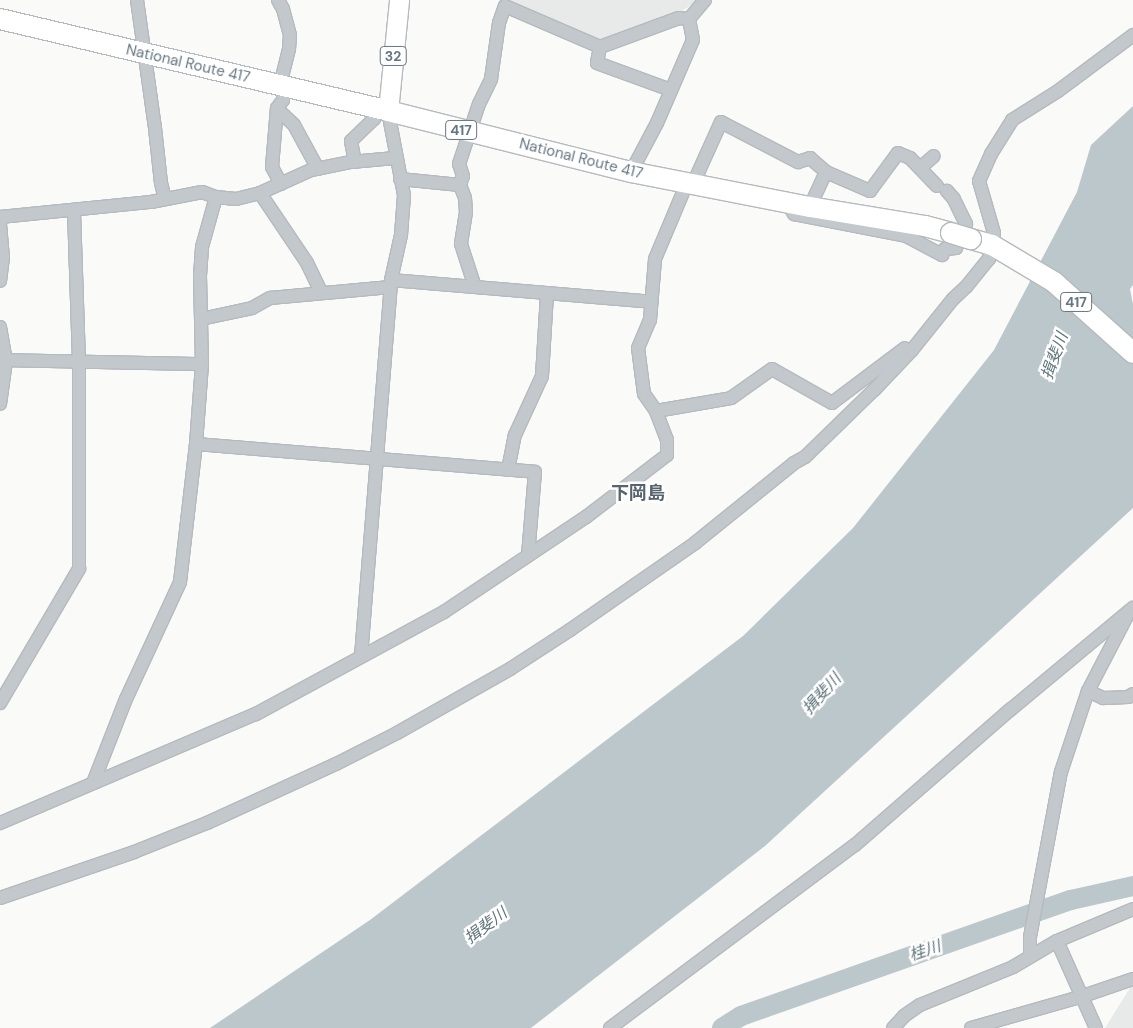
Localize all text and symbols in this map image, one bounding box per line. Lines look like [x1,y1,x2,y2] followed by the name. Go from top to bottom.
[124,41,252,87] street label: National Route 417
[379,44,407,68] road number: 32
[445,118,477,142] road number: 417
[517,135,645,183] street label: National Route 417
[1060,290,1092,314] road number: 417
[1038,330,1072,382] water label: 揖斐川
[611,482,665,504] district label: 下岡島
[799,670,845,718] water label: 揖斐川
[461,904,511,948] water label: 揖斐川
[907,937,943,965] water label: 桂川

